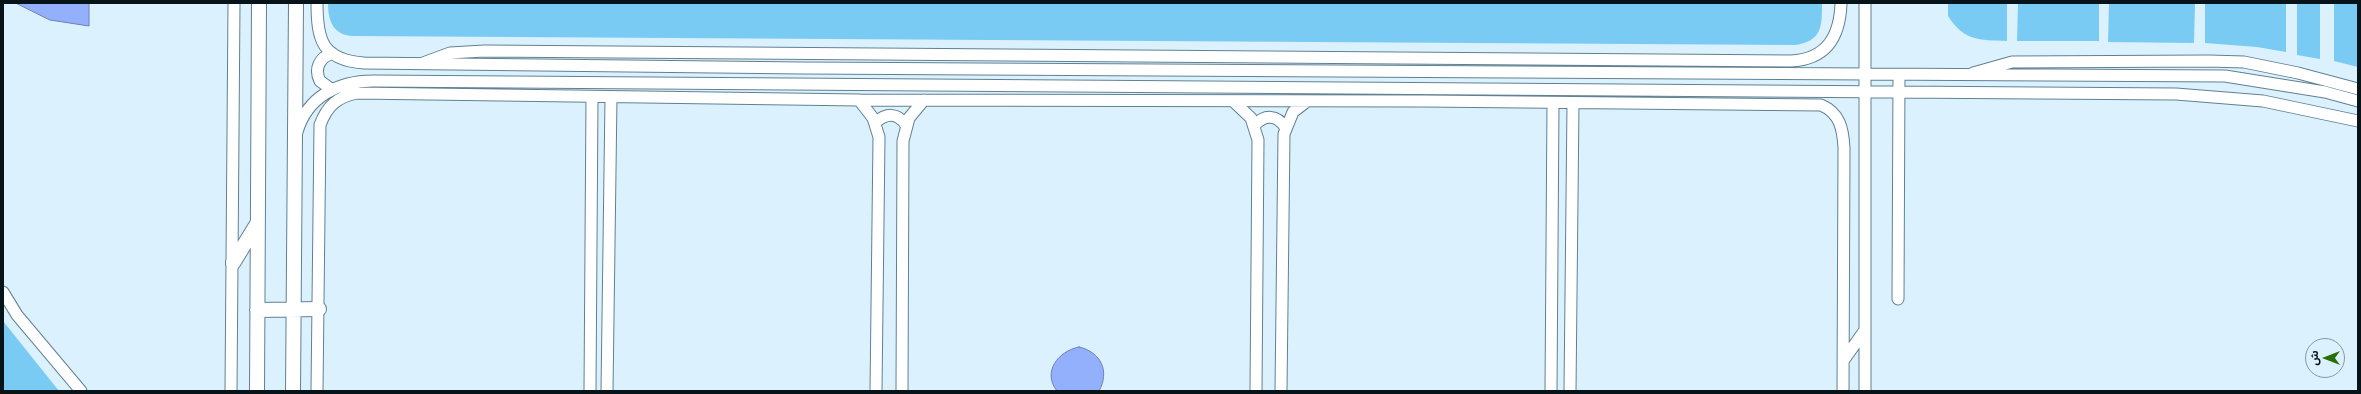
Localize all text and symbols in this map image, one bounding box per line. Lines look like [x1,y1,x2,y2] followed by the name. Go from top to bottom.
[2305,338,2345,378] north arrow
[2307,350,2321,366] text: ش

